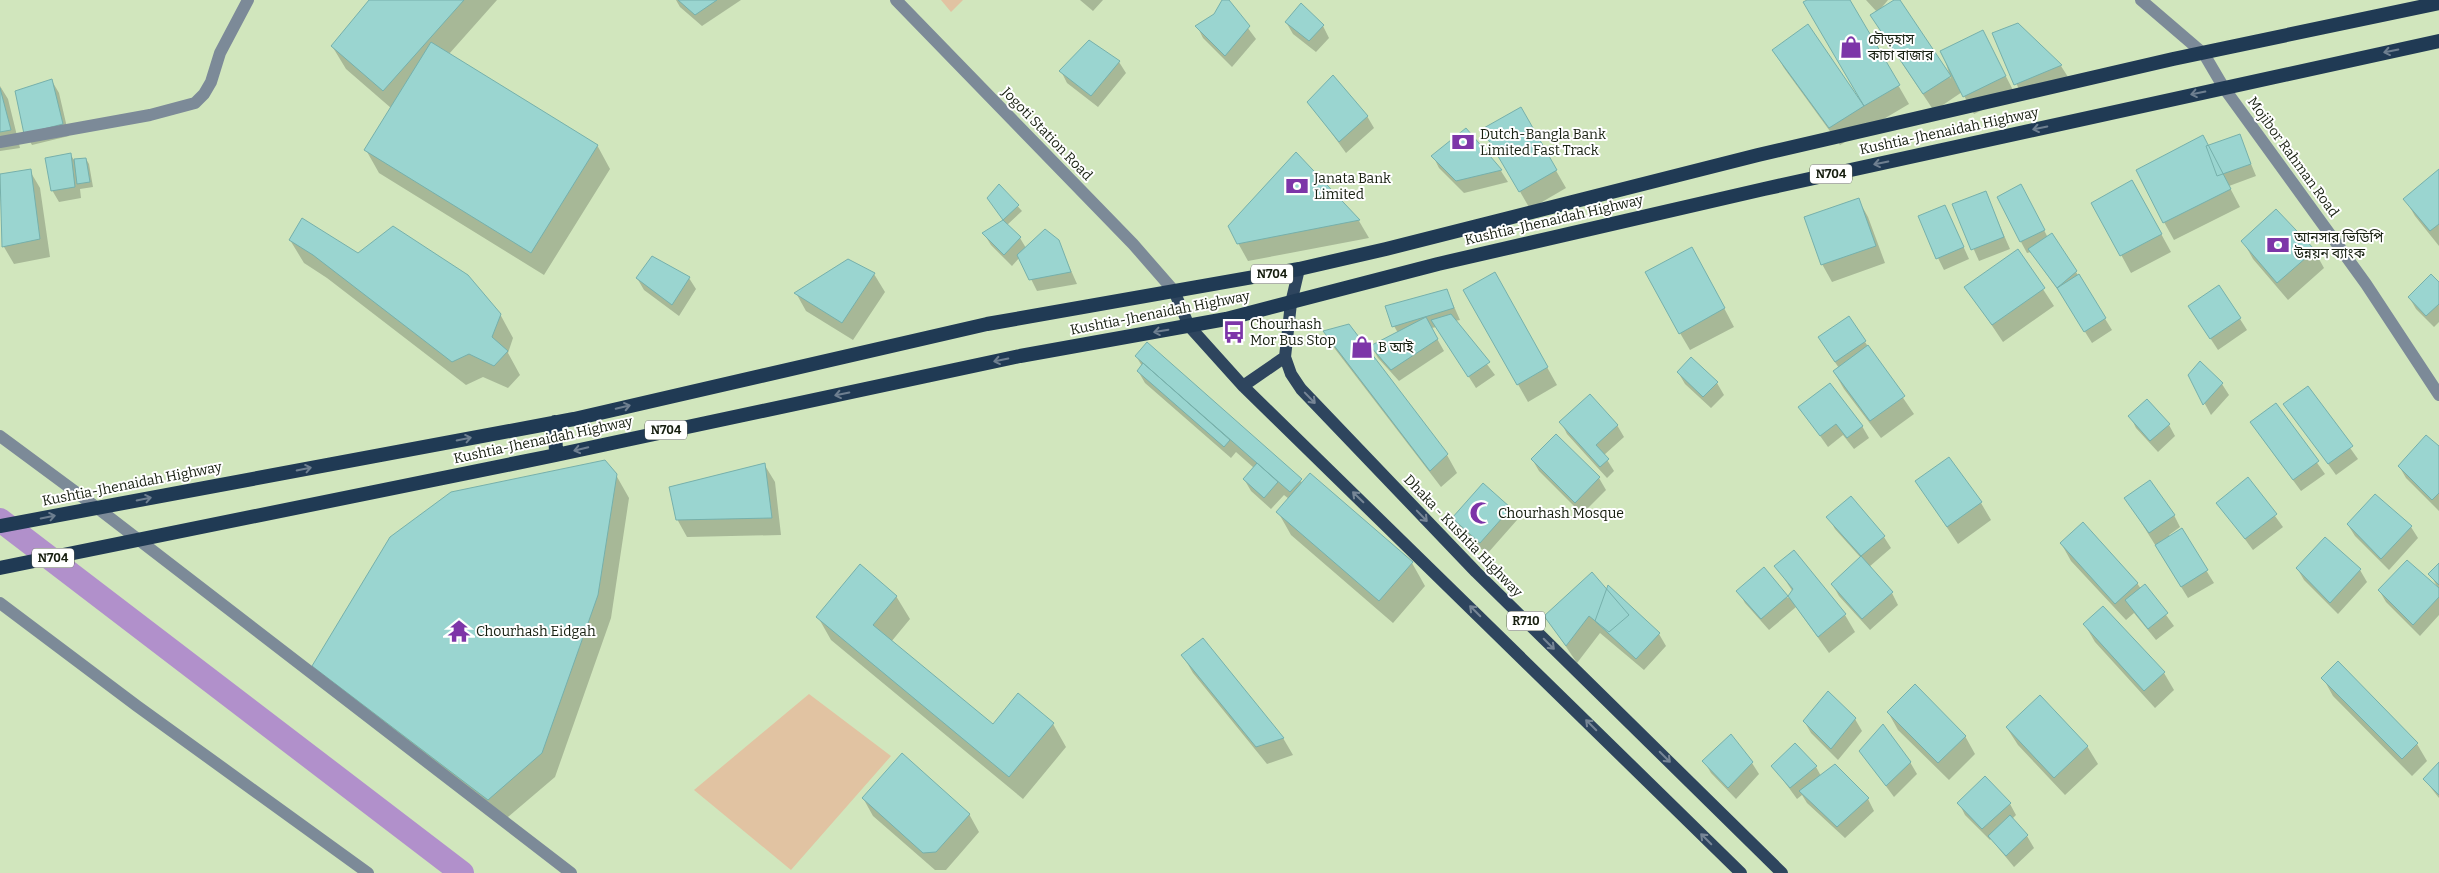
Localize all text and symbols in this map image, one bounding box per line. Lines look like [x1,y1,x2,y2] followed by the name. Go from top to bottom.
[1867,31,1934,64] place label: চৌড়হাস কাচা বাজার
[1838,34,1864,60] shop icon: চৌড়হাস কাচা বাজার
[2384,47,2400,57] one-way arrow
[998,83,1096,184] street label: Jogoti Station Road
[2191,89,2207,98] one-way arrow
[2244,94,2342,220] street label: Mojibor Rahman Road
[1858,104,2041,158] street label: Kushtia-Jhenaidah Highway
[2032,124,2048,133] one-way arrow
[1480,126,1606,159] place label: Dutch-Bangla Bank Limited Fast Track
[1450,129,1476,155] bank icon: Dutch-Bangla Bank Limited Fast Track
[1873,159,1889,168] one-way arrow
[1810,164,1852,183] road number: N704
[1313,170,1391,203] place label: Janata Bank Limited
[1284,173,1310,199] bank icon: Janata Bank Limited
[1463,191,1645,249] street label: Kushtia-Jhenaidah Highway
[2293,229,2384,262] place label: আনসার ভিডিপি উন্নয়ন ব্যাংক
[2265,232,2291,258] bank icon: আনসার ভিডিপি উন্নয়ন ব্যাংক
[1251,264,1293,284] road number: N704
[1069,287,1252,339] street label: Kushtia-Jhenaidah Highway
[1250,316,1336,349] place label: Chourhash Mor Bus Stop
[1221,319,1247,345] bus stop icon: Chourhash Mor Bus Stop
[1154,327,1170,336] one-way arrow
[1349,334,1375,360] shop icon: B আই
[1378,339,1414,356] place label: B আই
[994,356,1010,366] one-way arrow
[835,389,851,399] one-way arrow
[1304,392,1316,404] one-way arrow
[615,402,631,411] one-way arrow
[452,413,635,467] street label: Kushtia-Jhenaidah Highway
[645,420,687,440] road number: N704
[455,434,471,443] one-way arrow
[573,445,589,454] one-way arrow
[41,458,224,510] street label: Kushtia-Jhenaidah Highway
[296,463,312,473] one-way arrow
[1400,471,1526,601] street label: Dhaka - Kushtia Highway
[1353,492,1365,504] one-way arrow
[136,493,152,503] one-way arrow
[1468,500,1494,526] mosque icon: Chourhash Mosque
[1498,505,1624,522] place label: Chourhash Mosque
[1416,509,1428,522] one-way arrow
[39,511,55,521] one-way arrow
[32,548,74,568] road number: N704
[1469,605,1481,617] one-way arrow
[1507,612,1545,630] road number: R710
[446,618,472,644] temple icon: Chourhash Eidgah
[476,623,596,640] place label: Chourhash Eidgah
[1543,637,1555,650] one-way arrow
[1584,719,1597,731] one-way arrow
[1659,751,1671,764] one-way arrow
[1700,833,1713,845] one-way arrow

